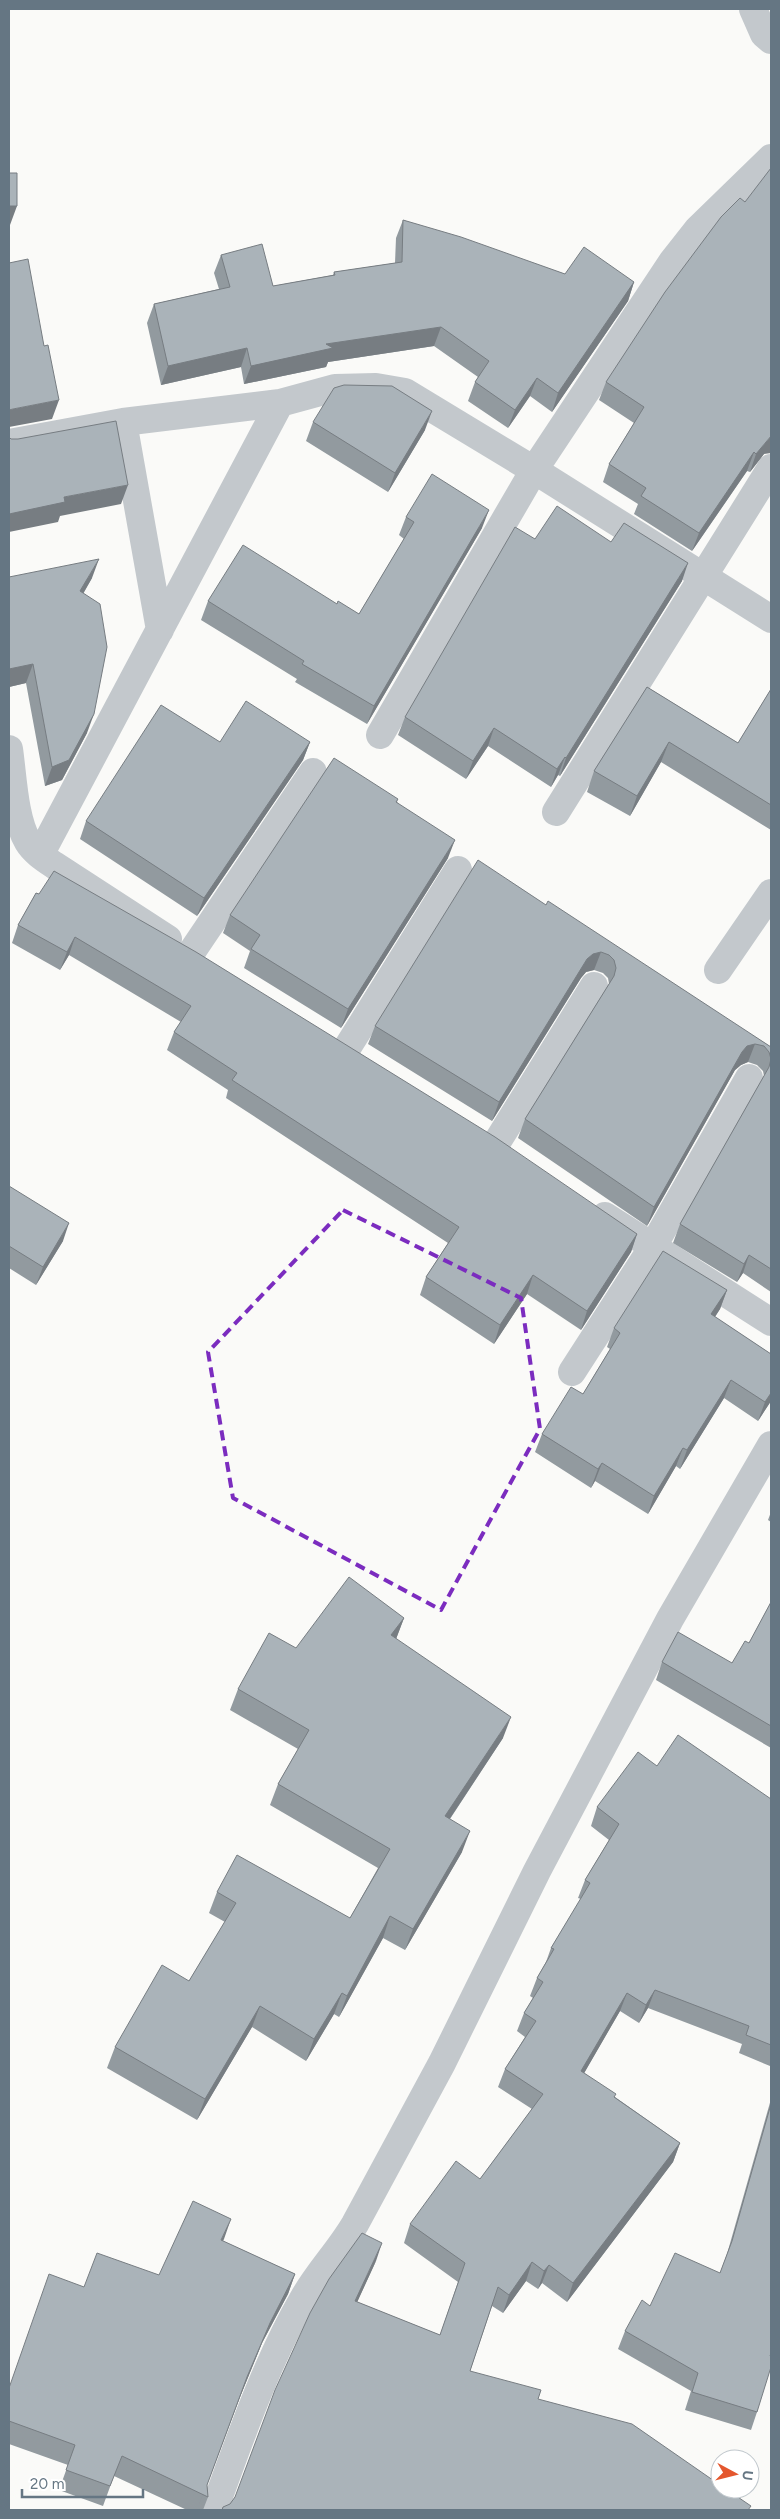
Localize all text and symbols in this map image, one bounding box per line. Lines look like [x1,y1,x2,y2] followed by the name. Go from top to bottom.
[710,2449,760,2499] north arrow
[22,2466,144,2498] scale bar
[738,2470,756,2481] text: U
[30,2475,64,2493] text: 20 m

